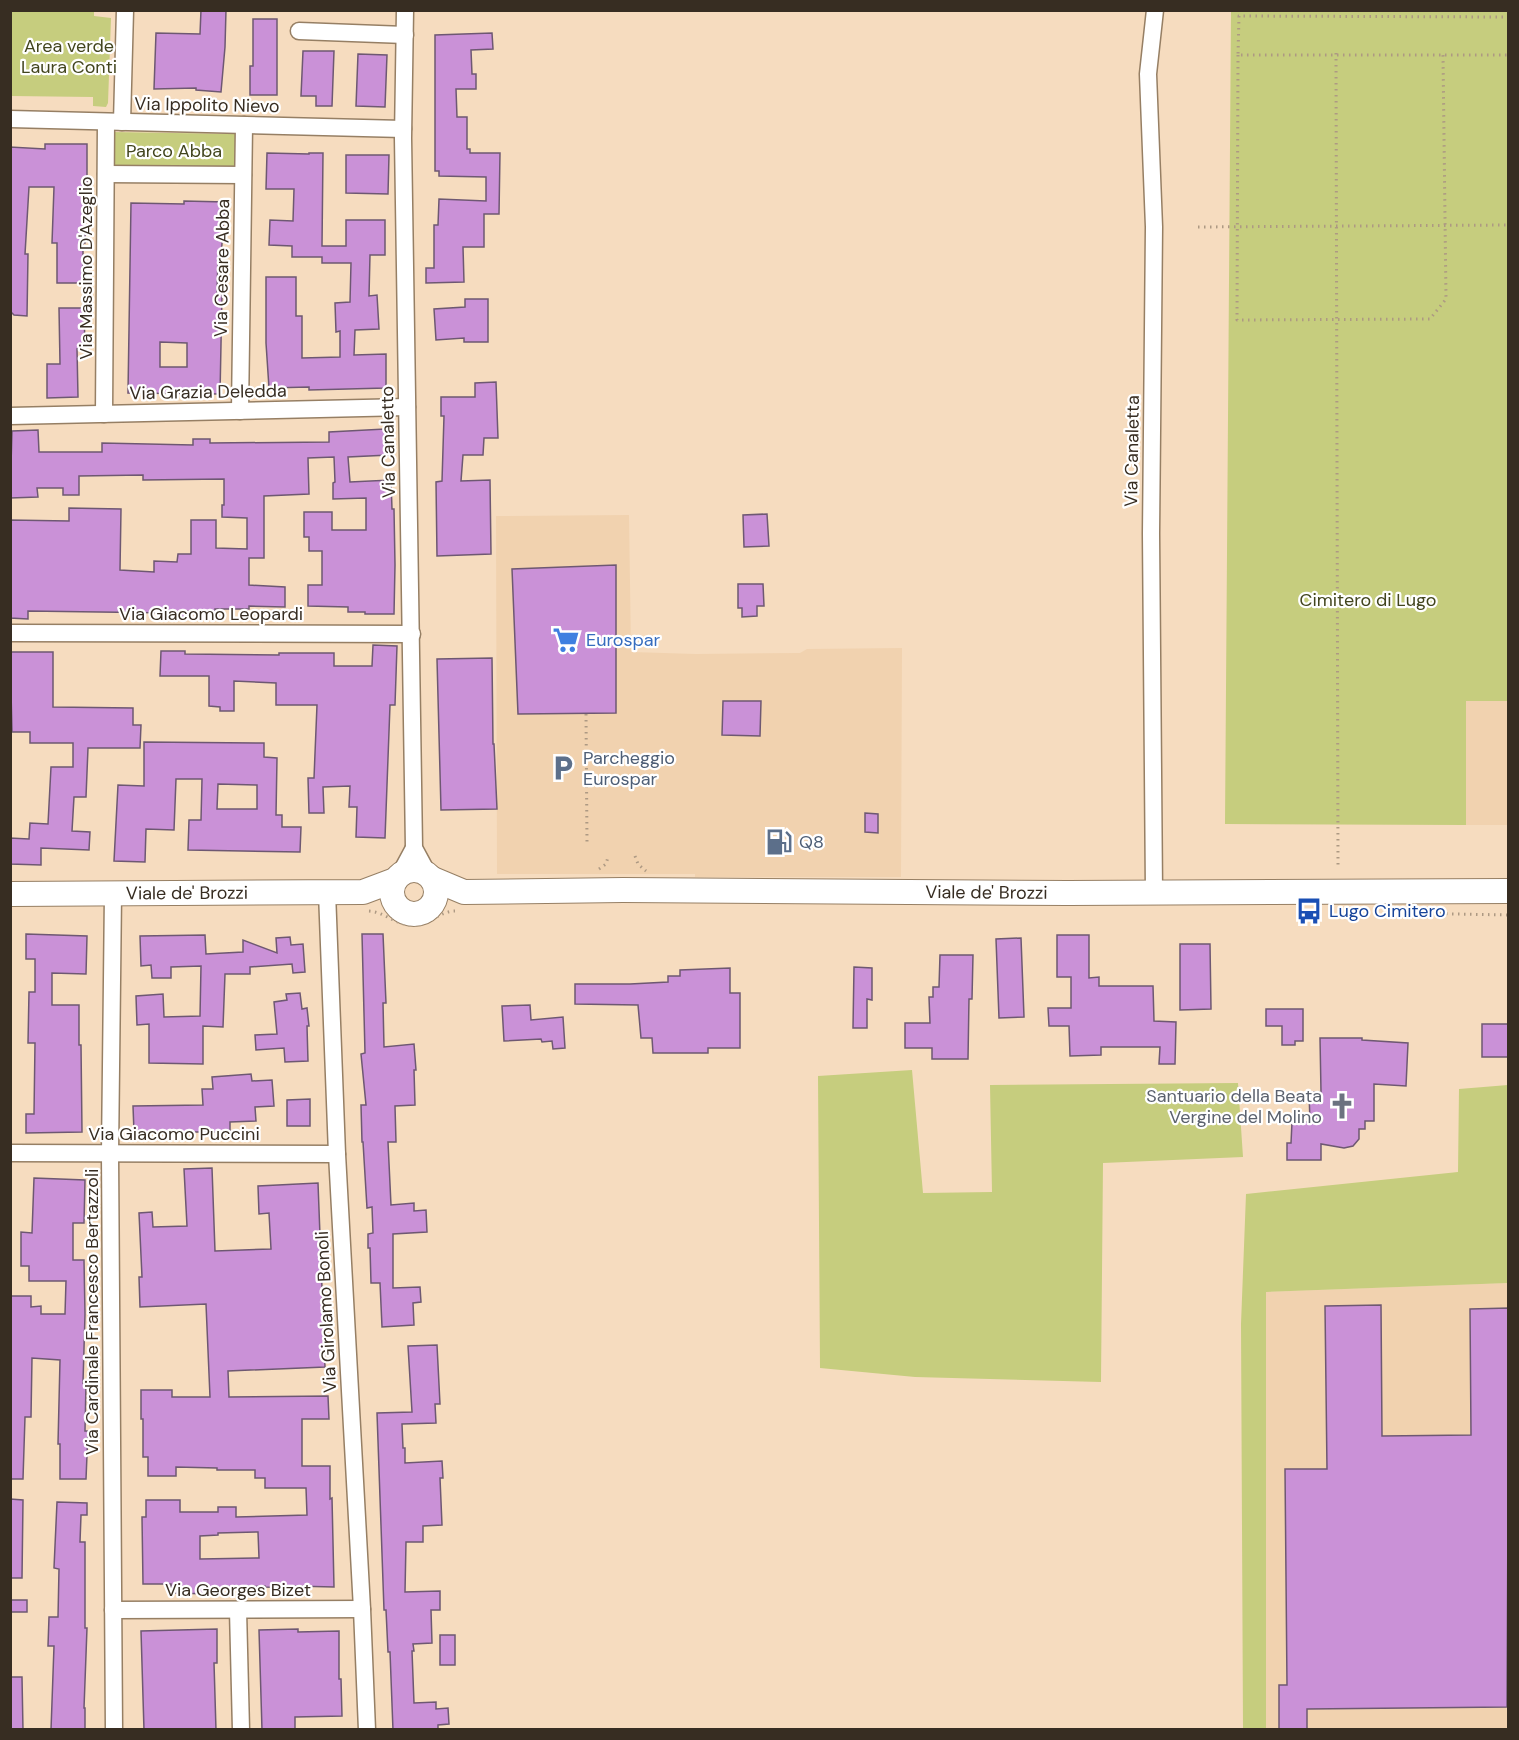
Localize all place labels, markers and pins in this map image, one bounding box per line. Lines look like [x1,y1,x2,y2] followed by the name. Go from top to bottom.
[551,625,581,655] supermarket icon: Eurospar
[586,628,661,652] place label: Eurospar
[583,746,675,791] place label: Parcheggio Eurospar
[548,753,578,783] parking icon: Parcheggio Eurospar
[764,827,794,857] fuel station icon: Q8
[799,830,824,854] place label: Q8
[1294,896,1324,926] bus stop icon: Lugo Cimitero
[1329,899,1446,923] place label: Lugo Cimitero
[1146,1084,1322,1129] place label: Santuario della Beata Vergine del Molino
[1327,1091,1357,1121] church icon: Santuario della Beata Vergine del Molino

